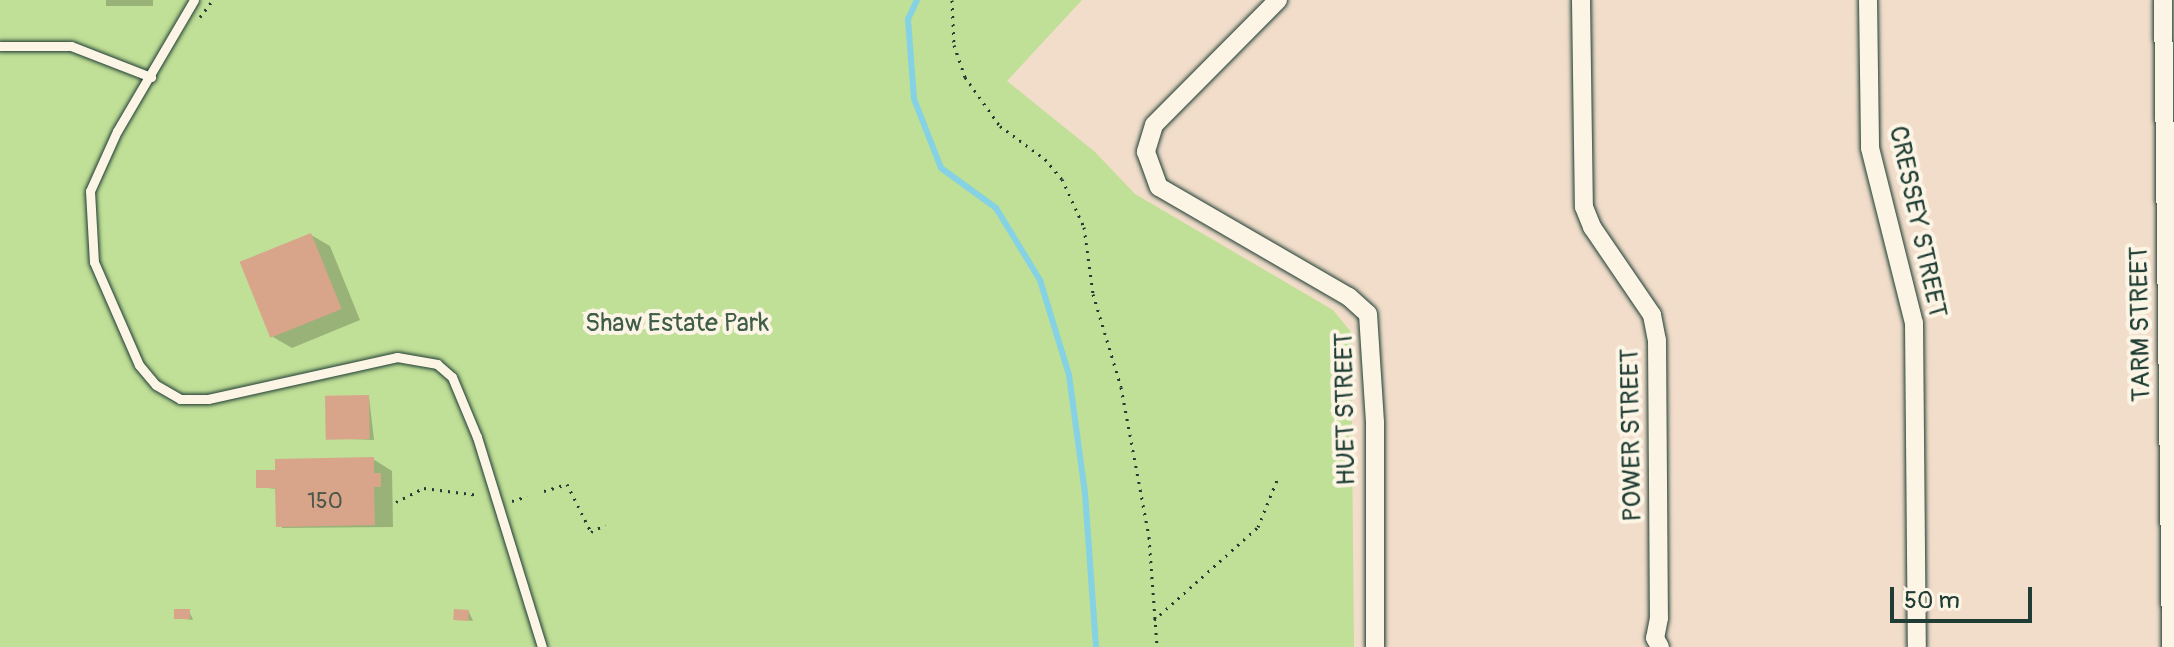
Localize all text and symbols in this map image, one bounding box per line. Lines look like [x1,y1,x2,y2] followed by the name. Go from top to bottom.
[1881,123,1953,321] street label: CRESSEY STREET
[2124,246,2158,402] street label: TARM STREET
[585,308,769,340] park label: Shaw Estate Park
[1329,332,1363,486] street label: HUET STREET
[1615,348,1649,522] street label: POWER STREET
[307,489,343,515] house number: 150
[1894,571,2036,621] scale bar
[1904,586,1960,615] text: 50 m

